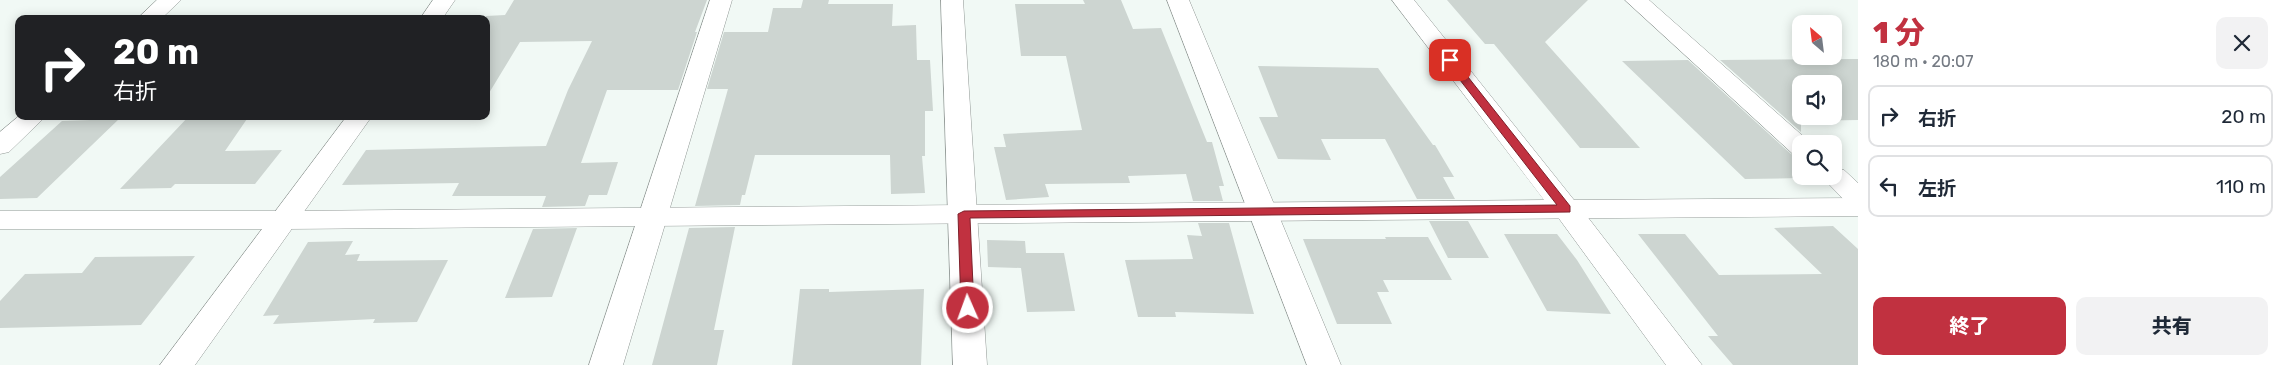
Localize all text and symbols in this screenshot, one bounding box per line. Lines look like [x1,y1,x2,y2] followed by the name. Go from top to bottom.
[1792,15,1842,65] north arrow
[1792,15,1842,185] map controls
[1873,15,1925,51] text: 1 分
[2216,17,2268,69] button: close
[113,31,199,73] text: 20 m
[30,35,95,100] icon: right
[1429,39,1471,81] pin
[1436,46,1464,74] icon: arrive
[1873,52,1973,71] text: 180 m · 20:07
[1792,75,1842,125] button: sound
[113,78,157,105] text: 右折
[1875,102,1903,130] icon: right
[2221,105,2266,128] text: 20 m
[1918,107,1956,130] text: 右折
[1792,135,1842,185] button: search
[1875,172,1903,200] icon: left
[2216,175,2266,198] text: 110 m
[1918,177,1956,200] text: 左折
[941,281,993,333] position arrow
[1873,297,2066,355] button: 終了
[2076,297,2268,355] button: 共有

